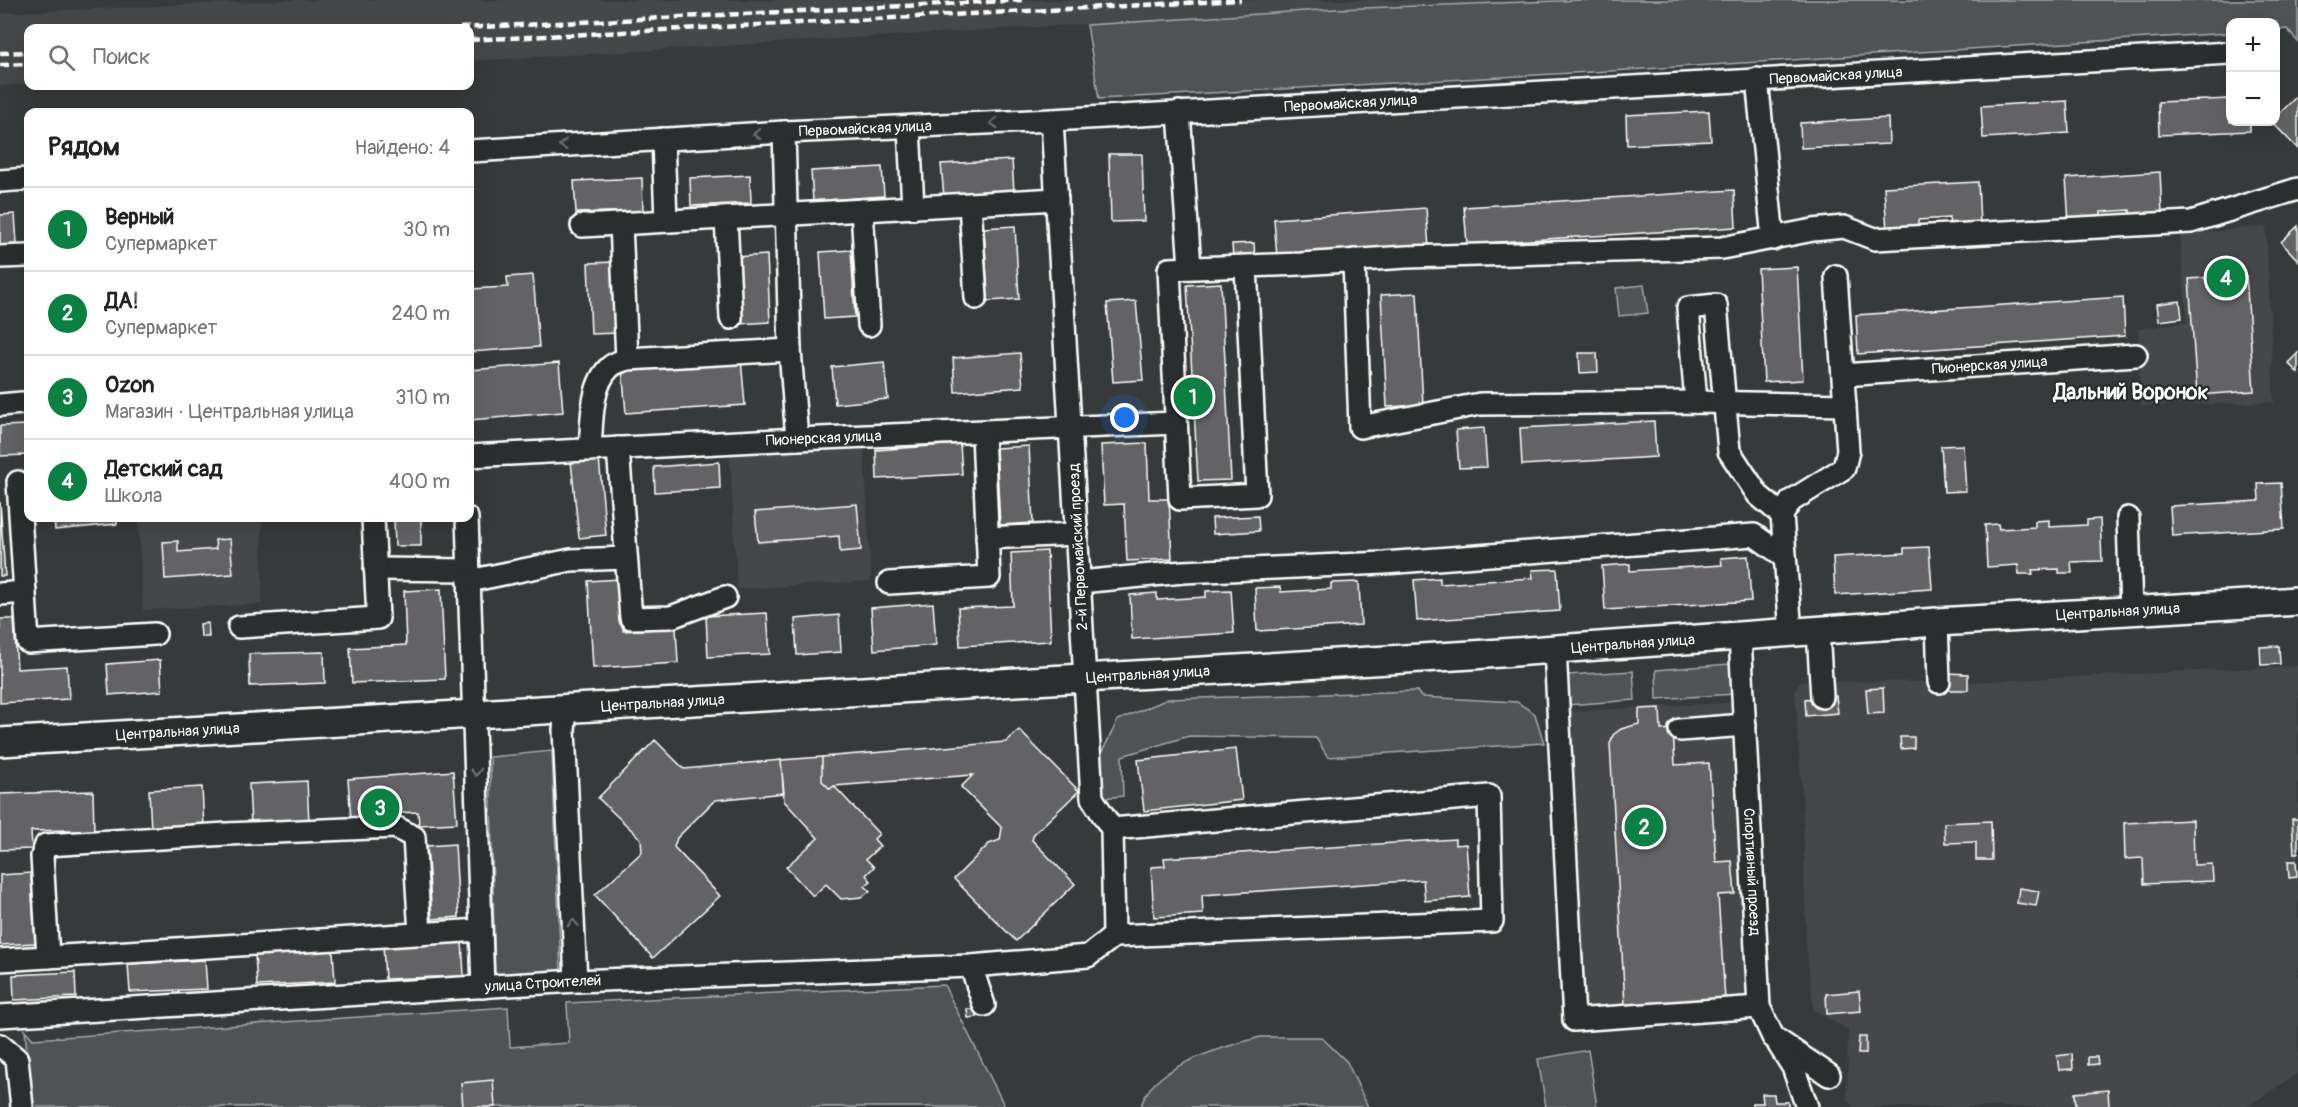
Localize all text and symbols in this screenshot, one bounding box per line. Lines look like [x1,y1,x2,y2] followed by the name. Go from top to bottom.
[2226,18,2280,126] map controls
[2226,18,2280,72] button: +
[24,24,474,90] search box
[45,41,78,74] icon: search
[93,43,150,71] text: Поиск
[1769,63,1903,89] street label: Первомайская улица
[2226,72,2280,126] button: −
[1284,90,1418,117] street label: Первомайская улица
[798,116,932,141] street label: Первомайская улица
[989,116,998,129] one-way arrow
[753,127,762,140] one-way arrow
[48,131,120,163] text: Рядом
[355,135,450,160] text: Найдено: 4
[558,139,567,152] one-way arrow
[105,203,174,231] text: Верный
[64,217,71,242] text: 1
[403,217,450,242] text: 30 m
[105,231,217,256] text: Супермаркет
[2206,256,2246,300] pin: 4
[105,287,139,315] text: ДА!
[62,301,73,326] text: 2
[391,301,450,326] text: 240 m
[105,315,217,340] text: Супермаркет
[1931,352,2048,379] street label: Пионерская улица
[105,371,154,399] text: Ozon
[1174,374,1212,420] pin: 1
[2052,379,2208,406] district label: Дальний Воронок
[62,385,73,410] text: 3
[395,385,450,410] text: 310 m
[105,399,354,424] text: Магазин · Центральная улица
[1110,403,1139,432] your location
[765,426,882,451] street label: Пионерская улица
[105,455,222,483] text: Детский сад
[1065,463,1092,631] street label: 2-й Первомайский проезд
[62,469,73,494] text: 4
[389,469,450,494] text: 400 m
[105,483,162,508] text: Школа
[2055,599,2181,625] street label: Центральная улица
[1570,630,1696,658] street label: Центральная улица
[1086,662,1211,688] street label: Центральная улица
[600,690,725,716] street label: Центральная улица
[115,719,240,745] street label: Центральная улица
[470,767,483,776] one-way arrow
[360,786,400,830] pin: 3
[1624,804,1664,850] pin: 2
[1739,807,1764,936] street label: Спортивный проезд
[567,918,580,927] one-way arrow
[483,971,602,997] street label: улица Строителей

